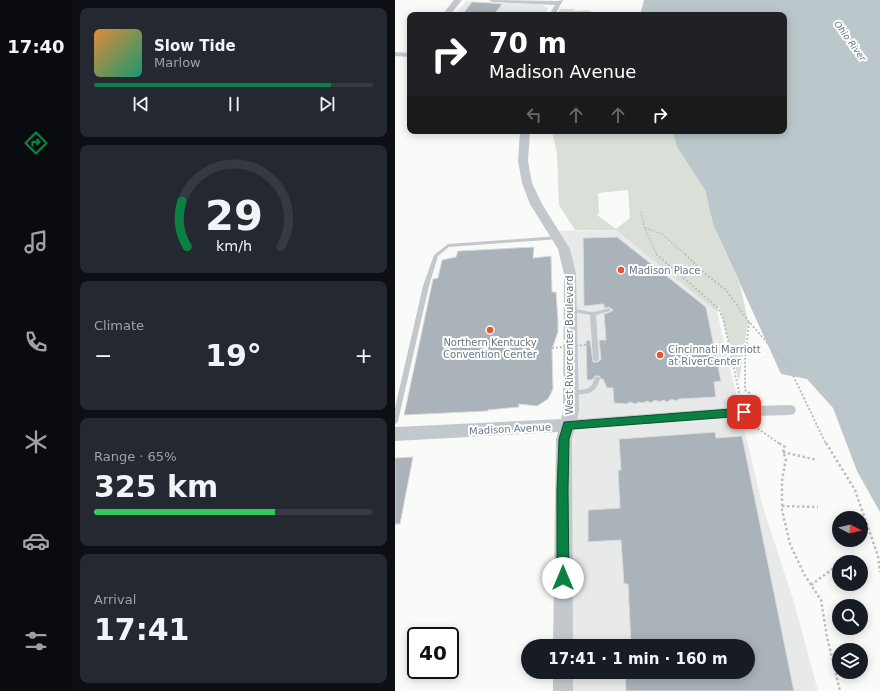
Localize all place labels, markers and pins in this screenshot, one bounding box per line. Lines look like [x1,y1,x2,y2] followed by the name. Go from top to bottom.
[616,265,626,275] marker: Madison Place
[629,265,700,276] place label: Madison Place
[485,325,495,335] marker: Northern Kentucky Convention Center
[443,337,538,360] place label: Northern Kentucky Convention Center
[668,344,761,367] place label: Cincinnati Marriott at RiverCenter
[655,350,665,360] marker: Cincinnati Marriott at RiverCenter
[727,395,761,429] pin

